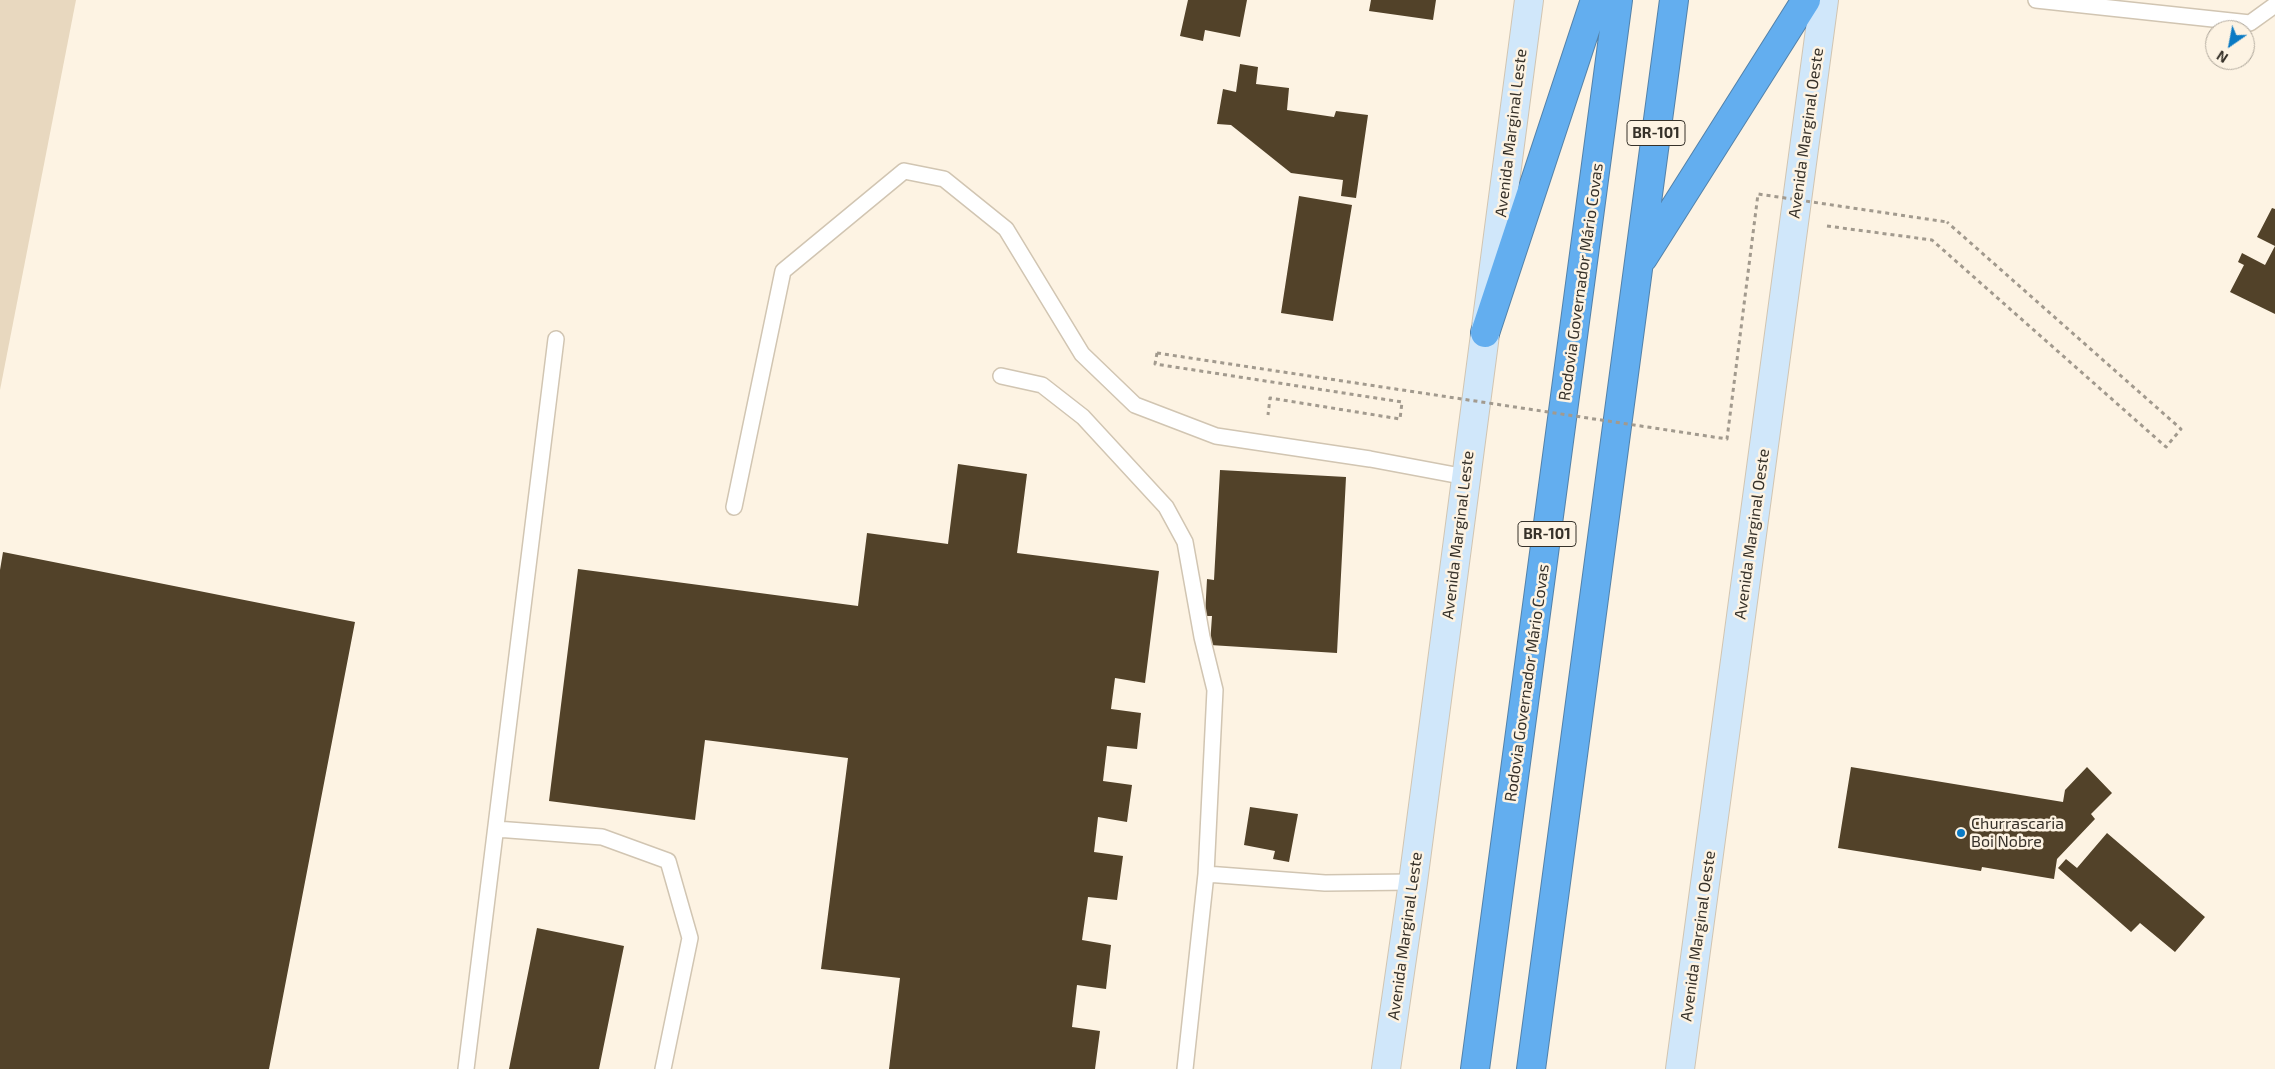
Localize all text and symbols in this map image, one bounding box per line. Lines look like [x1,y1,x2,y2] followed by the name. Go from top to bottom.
[2205,20,2255,70] north arrow
[1785,47,1827,219] street label: Avenida Marginal Oeste
[2213,47,2231,67] text: N
[1491,48,1531,218] street label: Avenida Marginal Leste
[1627,120,1685,146] road number: BR-101
[1555,162,1607,402] street label: Rodovia Governador Mário Covas
[1731,448,1773,620] street label: Avenida Marginal Oeste
[1438,450,1478,620] street label: Avenida Marginal Leste
[1518,522,1576,546] road number: BR-101
[1501,563,1553,803] street label: Rodovia Governador Mário Covas
[1971,814,2064,852] place label: Churrascaria Boi Nobre
[1955,827,1967,839] marker: Churrascaria Boi Nobre
[1677,850,1719,1022] street label: Avenida Marginal Oeste
[1384,851,1426,1021] street label: Avenida Marginal Leste

